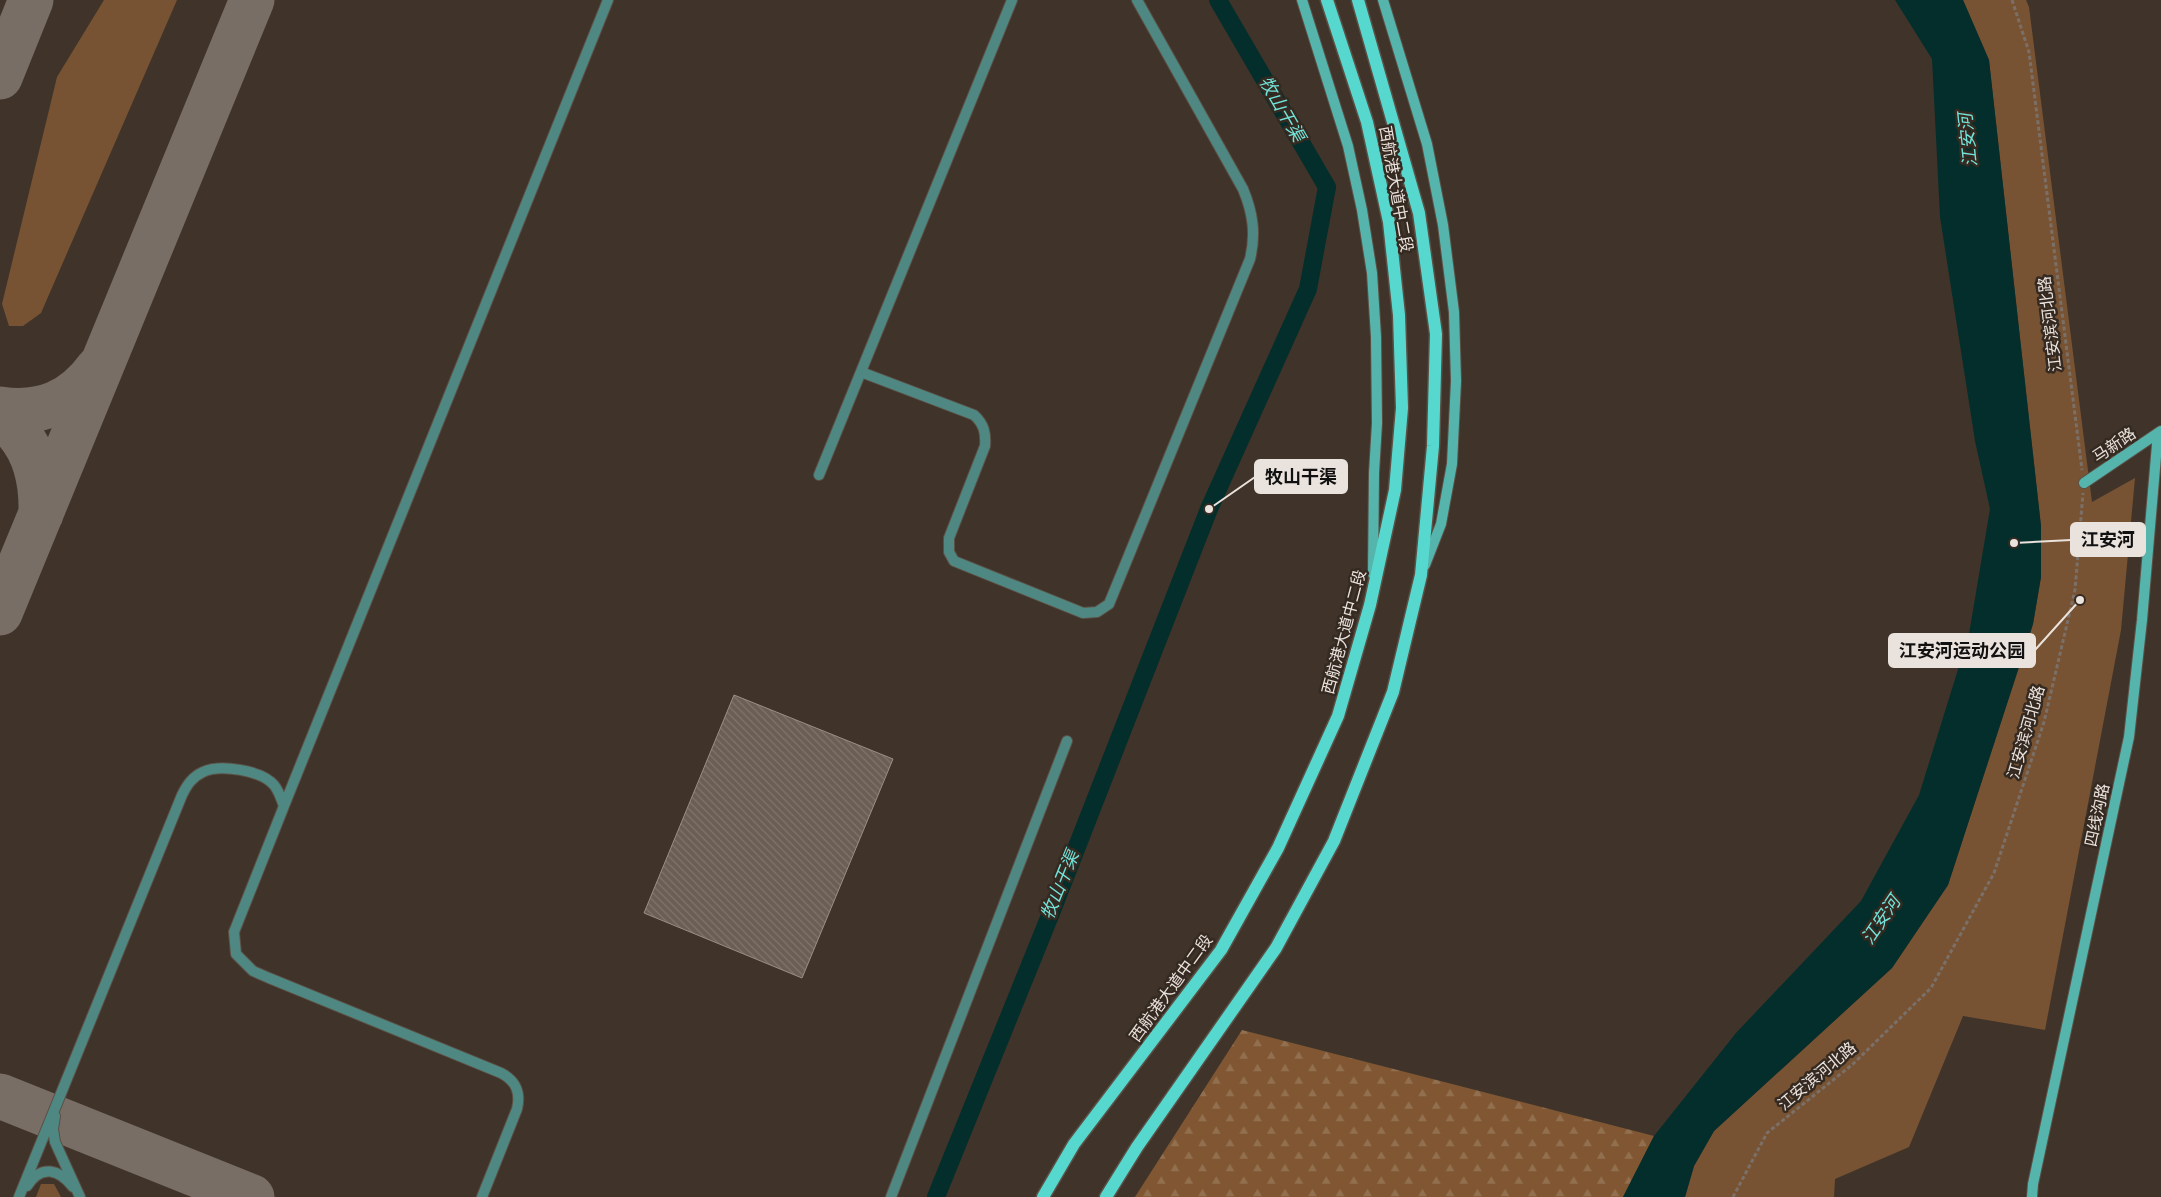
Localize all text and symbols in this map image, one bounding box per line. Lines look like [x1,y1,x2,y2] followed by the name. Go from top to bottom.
[1254,72,1311,148] water label: 牧山干渠
[1954,109,1982,168] water label: 江安河
[1376,124,1416,254] street label: 西航港大道中二段
[2035,275,2065,373] street label: 江安滨河北路
[2089,424,2139,466] street label: 马新路
[1255,460,1347,493] callout: 牧山干渠
[1265,466,1337,488] text: 牧山干渠
[2071,523,2145,556] callout: 江安河
[2081,529,2135,551] text: 江安河
[1318,568,1370,696] street label: 西航港大道中二段
[1889,634,2035,667] callout: 江安河运动公园
[1899,640,2025,662] text: 江安河运动公园
[2004,683,2048,781] street label: 江安滨河北路
[2081,782,2113,848] street label: 四线沟路
[1036,845,1085,922] water label: 牧山干渠
[1857,889,1907,949] water label: 江安河
[1126,931,1216,1045] street label: 西航港大道中二段
[1774,1038,1860,1114] street label: 江安滨河北路

